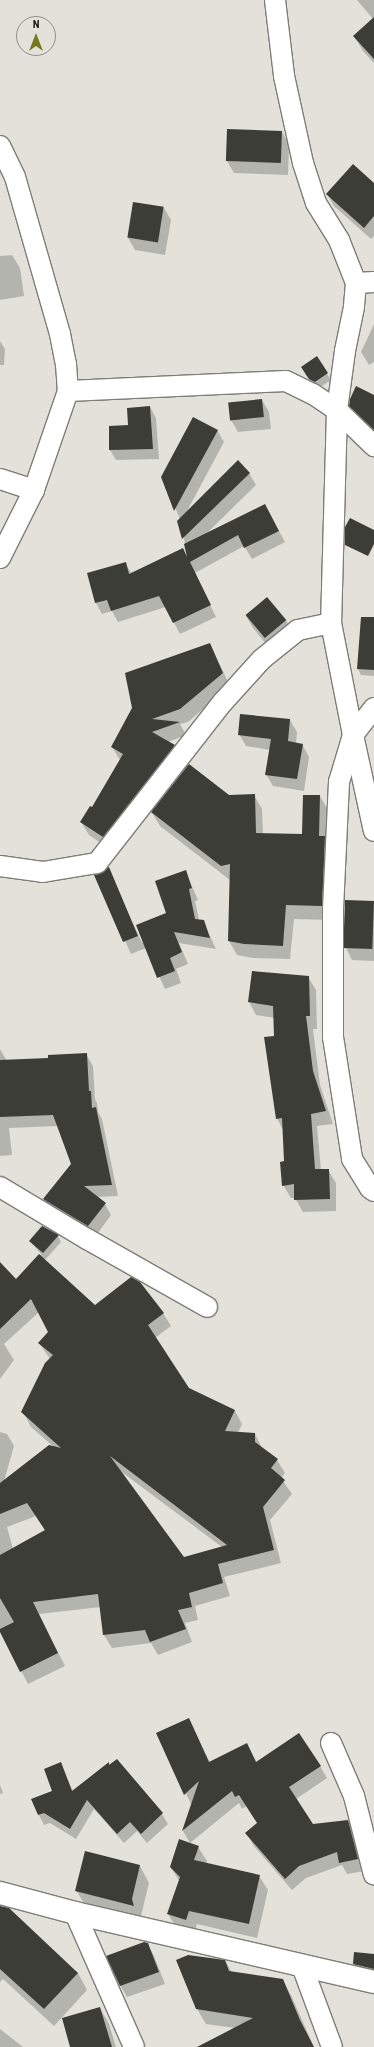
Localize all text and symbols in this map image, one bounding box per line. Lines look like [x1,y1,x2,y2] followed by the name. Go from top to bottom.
[16,16,56,56] north arrow
[33,18,39,31] text: N

